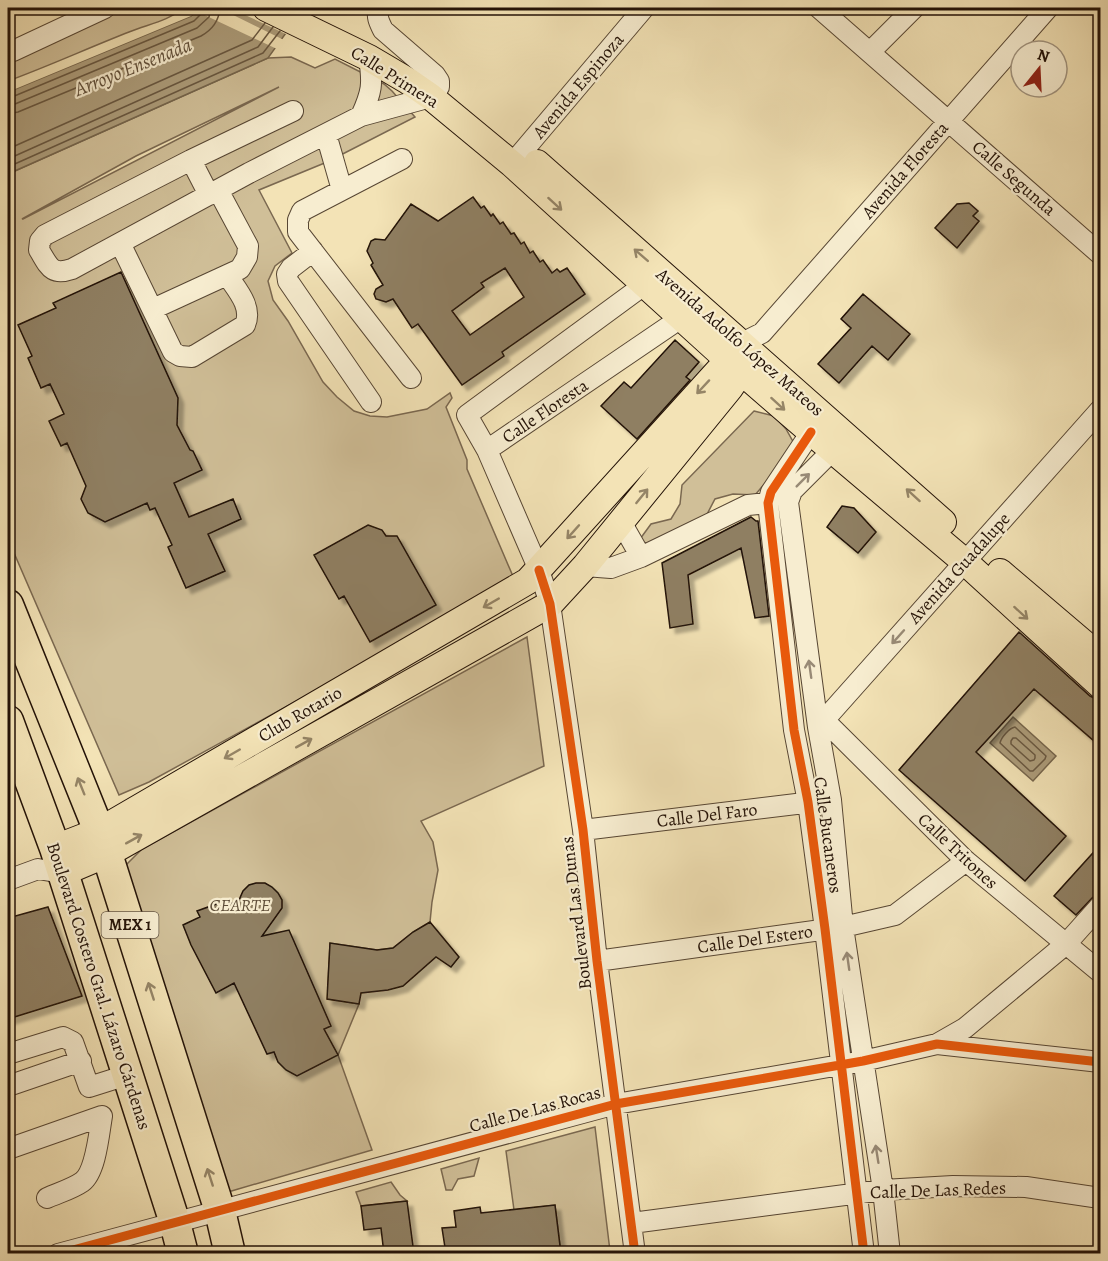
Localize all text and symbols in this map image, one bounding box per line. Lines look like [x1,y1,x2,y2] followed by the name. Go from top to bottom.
[526,28,630,144] street label: Avenida Espinoza
[69,31,196,103] water label: Arroyo Ensenada
[1009,39,1069,99] north arrow
[346,40,444,114] street label: Calle Primera
[1034,43,1053,68] text: N
[855,116,954,224] street label: Avenida Floresta
[967,135,1062,222] street label: Calle Segunda
[547,197,562,211] one-way arrow
[634,248,649,262] one-way arrow
[650,262,829,422] street label: Avenida Adolfo López Mateos
[497,373,593,449] street label: Calle Floresta
[696,379,710,394] one-way arrow
[771,397,786,411] one-way arrow
[795,473,810,488] one-way arrow
[636,488,649,504] one-way arrow
[906,488,921,502] one-way arrow
[902,507,1015,630] street label: Avenida Guadalupe
[566,524,580,539] one-way arrow
[483,597,500,609] one-way arrow
[1014,606,1029,620] one-way arrow
[891,629,905,644] one-way arrow
[805,660,816,679] one-way arrow
[254,680,346,748] street label: Club Rotario
[295,737,312,749] one-way arrow
[224,748,241,760] one-way arrow
[808,775,848,895] street label: Calle Bucaneros
[75,778,86,796] one-way arrow
[655,797,759,833] street label: Calle Del Faro
[913,808,1003,894] street label: Calle Tritones
[125,832,142,844] one-way arrow
[555,835,597,991] street label: Boulevard Las Dunas
[41,839,157,1133] street label: Boulevard Costero Gral. Lázaro Cárdenas
[209,893,271,917] park label: CEARTE
[102,912,158,938] road number: MEX 1
[696,919,814,959] street label: Calle Del Estero
[843,952,854,971] one-way arrow
[144,982,155,1001] one-way arrow
[467,1080,603,1138] street label: Calle De Las Rocas
[872,1144,883,1164] one-way arrow
[203,1168,214,1187] one-way arrow
[870,1176,1006,1204] street label: Calle De Las Redes

